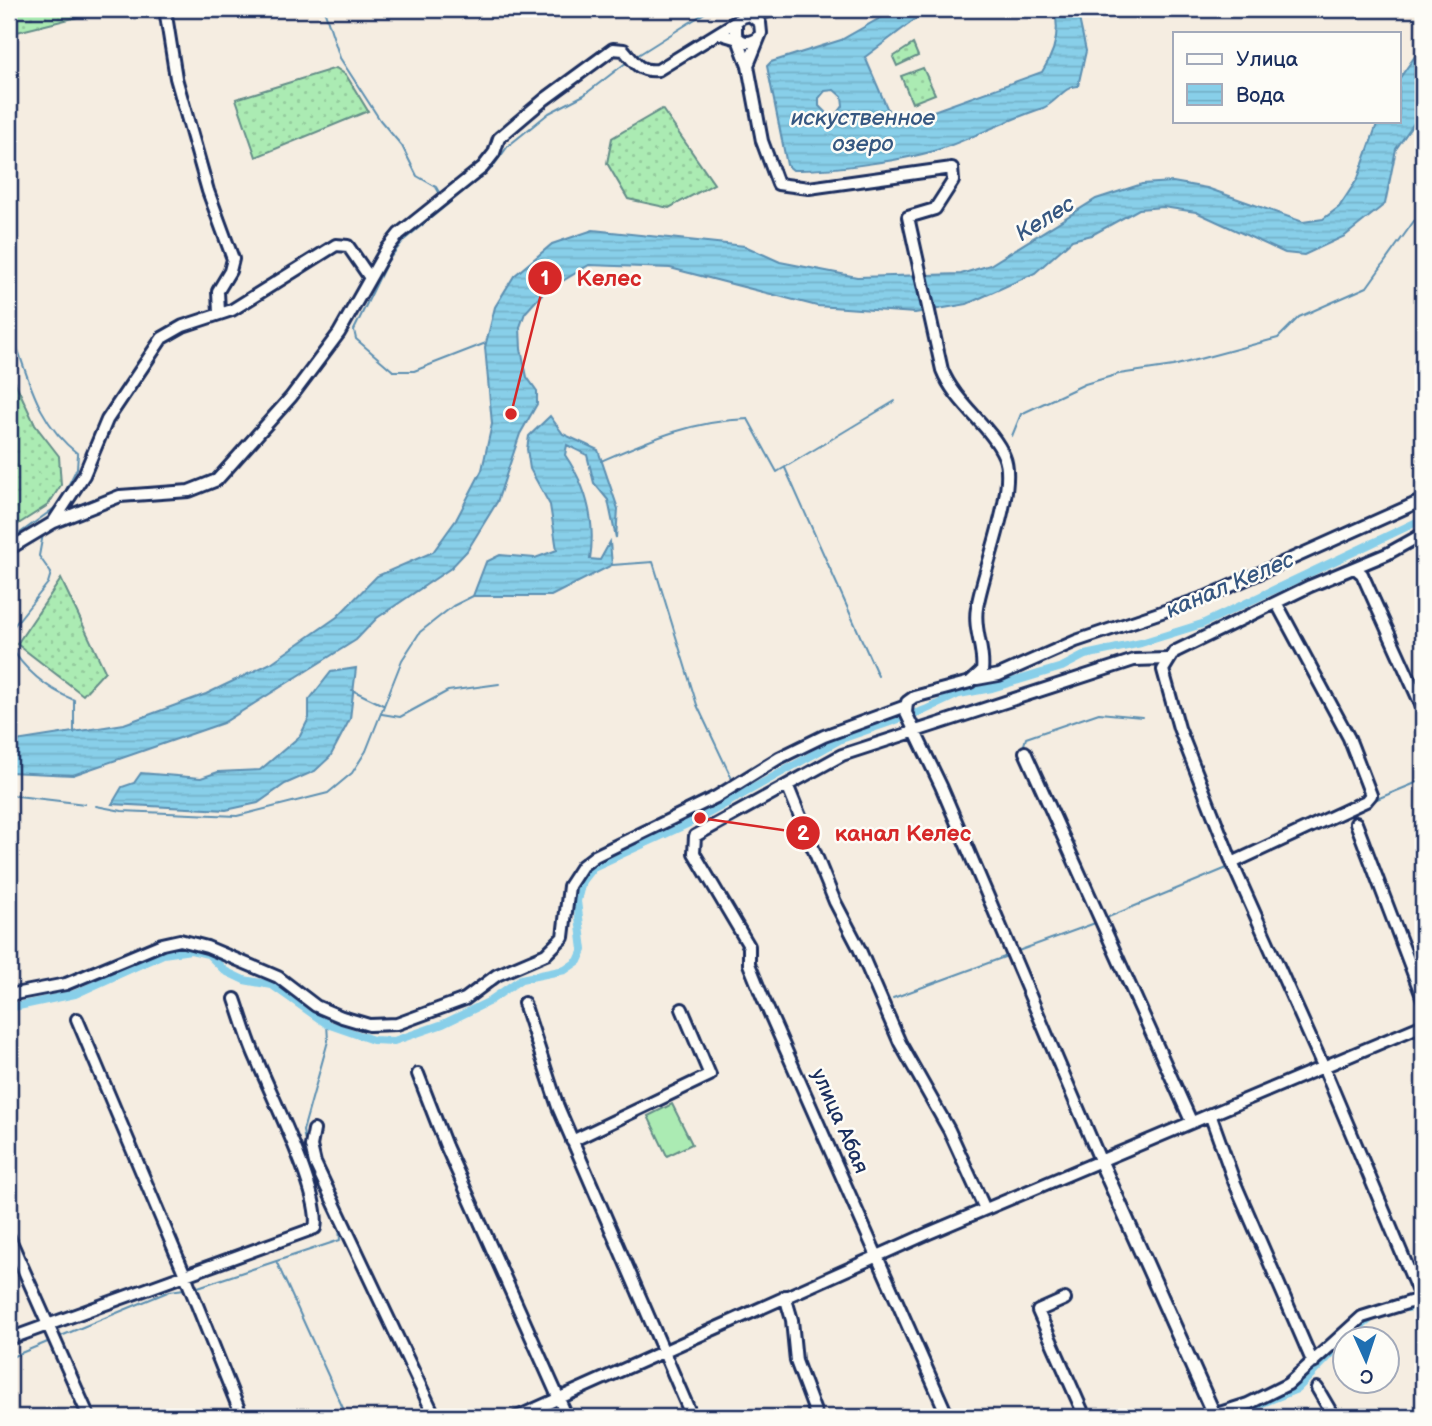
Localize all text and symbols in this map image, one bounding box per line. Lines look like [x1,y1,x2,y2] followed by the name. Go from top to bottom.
[1173,32,1400,122] legend
[1236,47,1299,72] text: Улица
[1236,83,1285,108] text: Вода
[791,104,936,158] water label: искуственное озеро
[1010,190,1081,248] water label: Келес
[528,256,656,300] callout: Келес
[576,265,642,293] text: Келес
[541,266,549,291] text: 1
[1162,545,1299,625] water label: канал Келес
[786,811,985,855] callout: канал Келес
[835,820,972,848] text: канал Келес
[797,821,810,846] text: 2
[806,1065,874,1177] street label: улица Абая
[1330,1324,1400,1394] north arrow
[1360,1364,1374,1387] text: С

